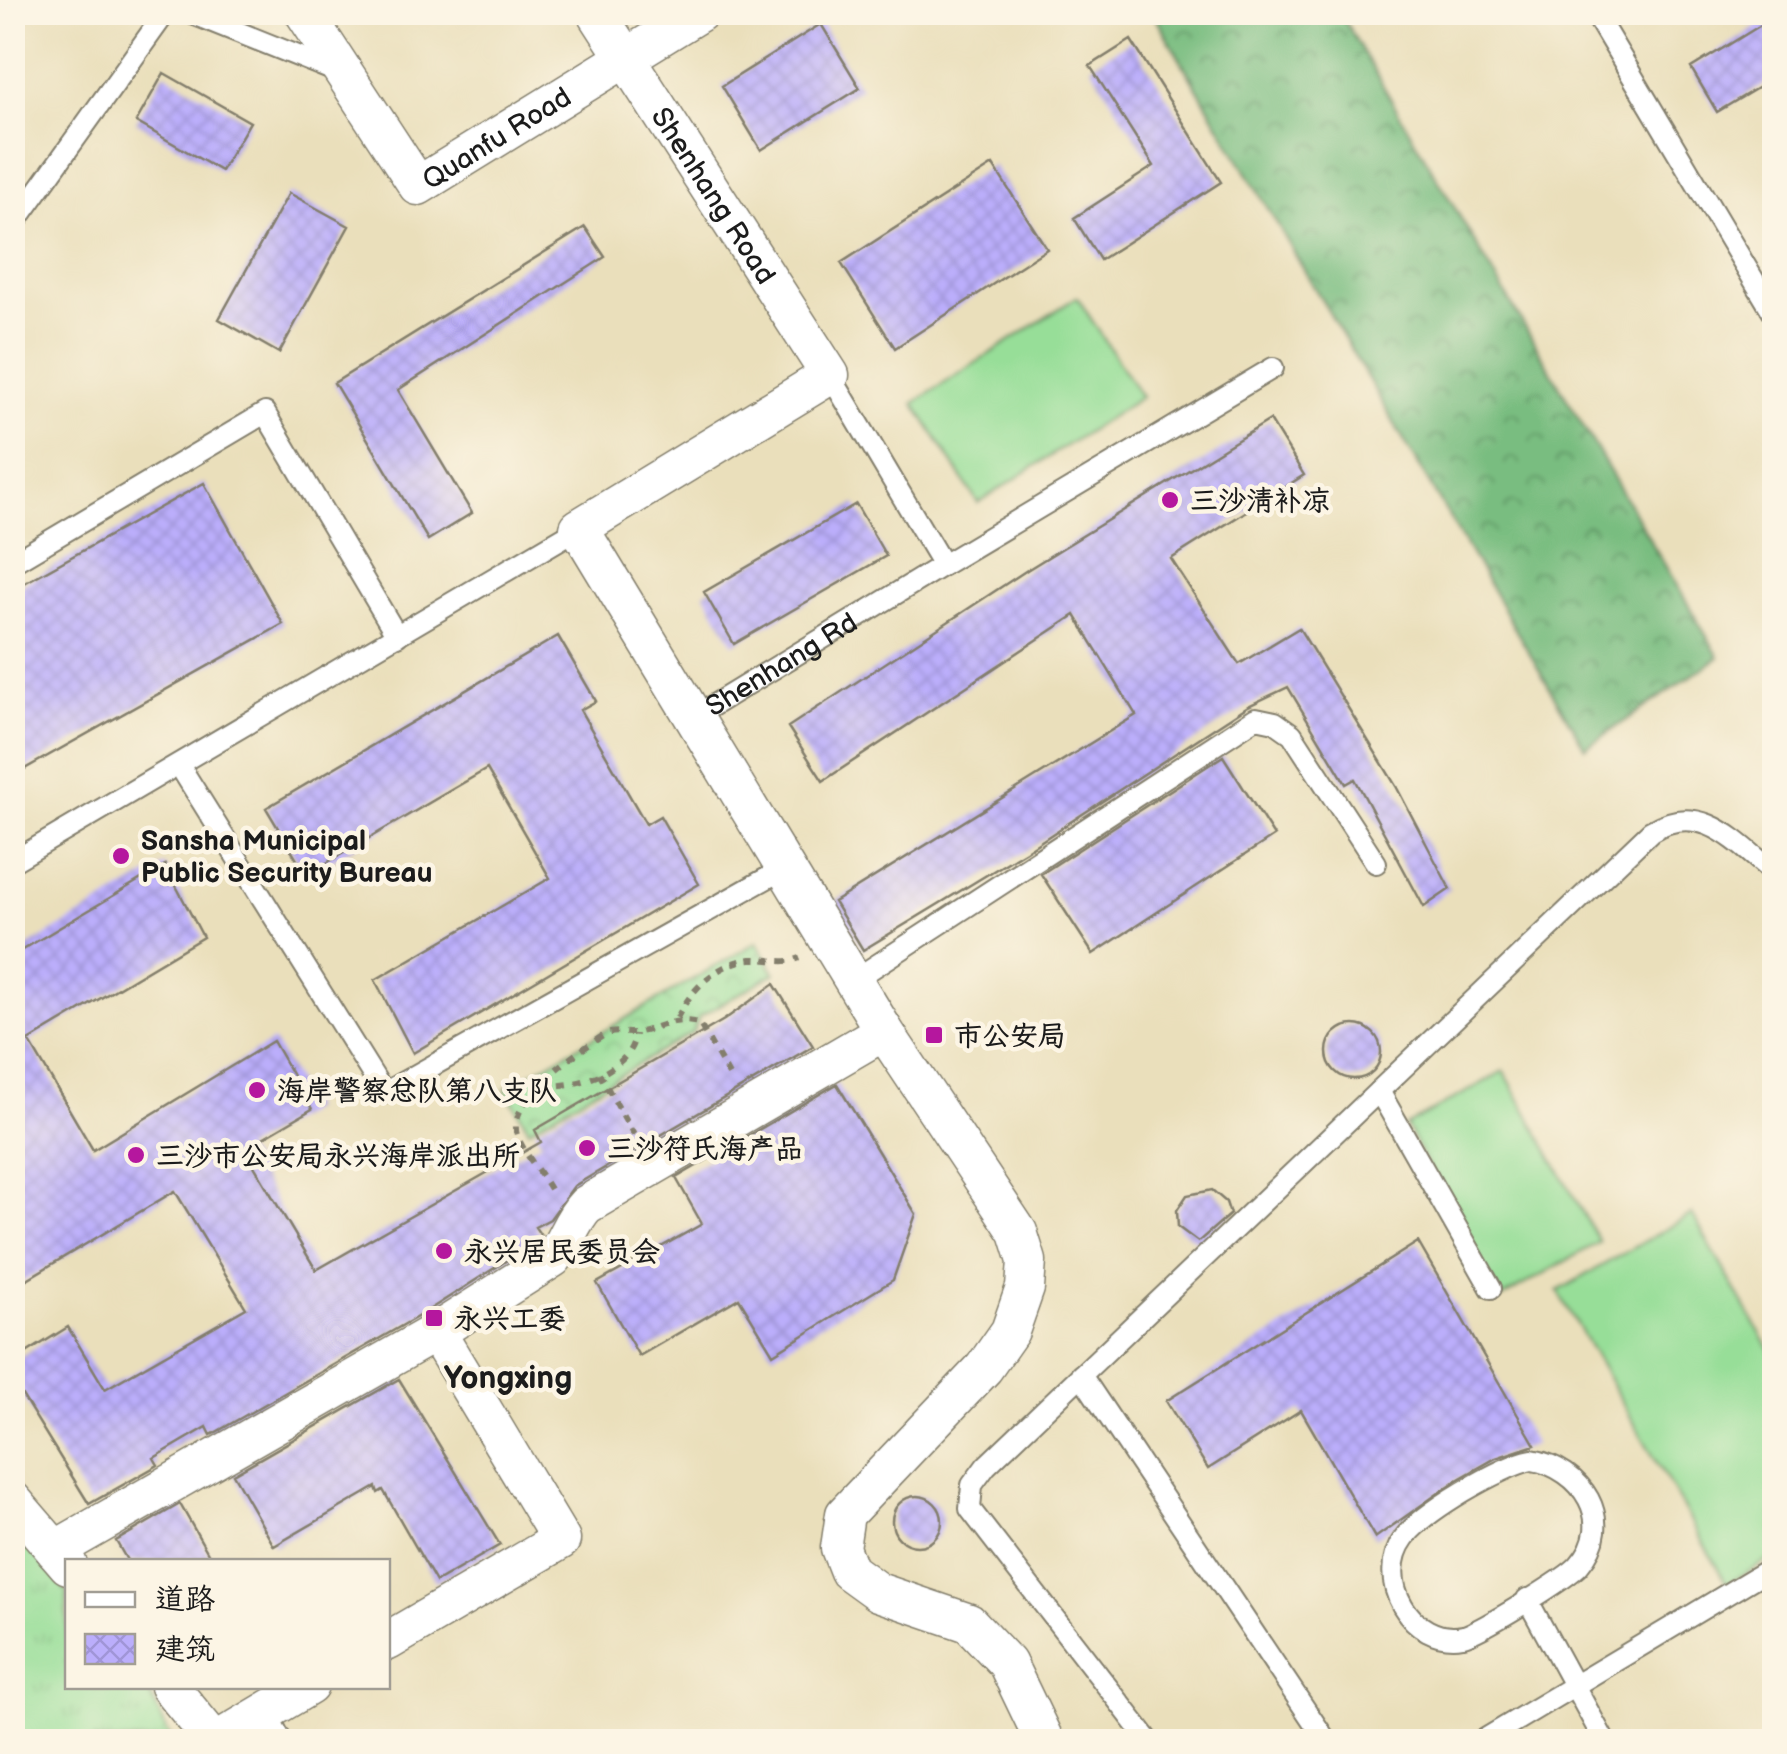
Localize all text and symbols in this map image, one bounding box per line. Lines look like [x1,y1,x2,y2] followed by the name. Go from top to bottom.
[417,81,577,197] street label: Quanfu Road
[644,102,782,290] street label: Shenhang Road
[1190,485,1330,518] place label: 三沙清补凉
[1159,489,1181,511] marker: 三沙清补凉
[700,606,864,724] street label: Shenhang Rd
[141,825,432,890] place label: Sansha Municipal Public Security Bureau
[110,845,132,867] marker: Sansha Municipal Public Security Bureau
[954,1020,1066,1053] place label: 市公安局
[923,1024,945,1046] marker: 市公安局
[277,1075,557,1108] place label: 海岸警察总队第八支队
[246,1079,268,1101] marker: 海岸警察总队第八支队
[607,1133,803,1166] place label: 三沙符氏海产品
[576,1137,598,1159] marker: 三沙符氏海产品
[156,1140,520,1173] place label: 三沙市公安局永兴海岸派出所
[125,1144,147,1166] marker: 三沙市公安局永兴海岸派出所
[464,1236,660,1269] place label: 永兴居民委员会
[433,1240,455,1262] marker: 永兴居民委员会
[454,1303,566,1336] place label: 永兴工委
[423,1307,445,1329] marker: 永兴工委
[444,1359,572,1398] district label: Yongxing
[65,1559,390,1689] legend
[155,1582,215,1618] text: 道路
[155,1632,215,1668] text: 建筑

